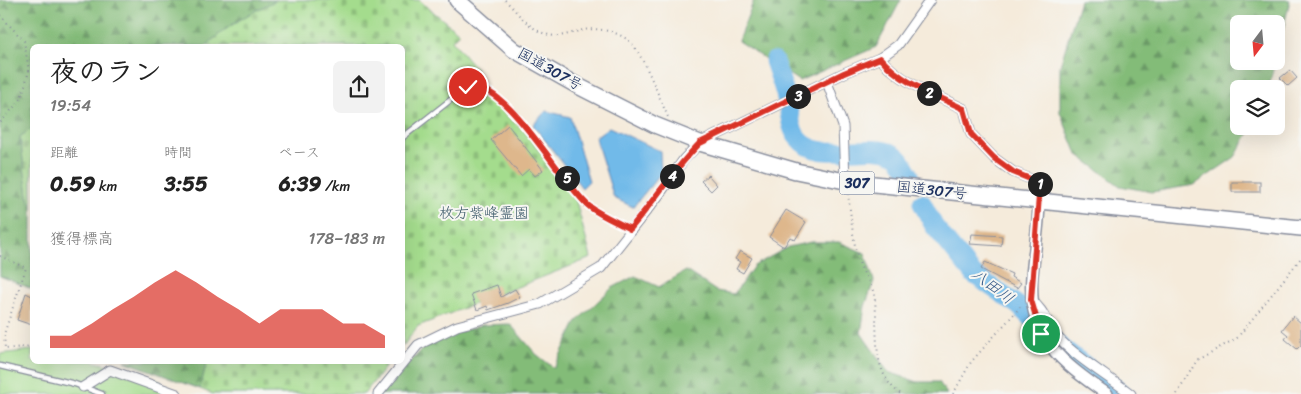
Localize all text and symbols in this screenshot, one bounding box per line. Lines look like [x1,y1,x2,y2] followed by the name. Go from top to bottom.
[1230,15,1285,70] north arrow
[1230,15,1285,135] map controls
[513,40,587,98] street label: 国道307号
[50,47,162,96] text: 夜のラン
[333,61,385,113] button: share
[447,66,489,108] pin
[454,73,482,101] icon: check
[916,80,942,106] pin: 2
[1230,80,1285,135] button: layers
[925,81,934,106] text: 2
[786,84,810,108] pin: 3
[795,84,802,109] text: 3
[50,91,91,120] text: 19:54
[50,140,78,165] text: 距離
[164,140,192,165] text: 時間
[279,140,320,165] text: ペース
[660,164,684,188] pin: 4
[668,164,677,189] text: 4
[50,165,95,203] text: 0.59
[164,165,208,203] text: 3:55
[279,165,321,203] text: 6:39
[554,166,580,190] pin: 5
[563,166,572,191] text: 5
[840,172,874,194] road number: 307
[1028,172,1052,196] pin: 1
[1037,172,1044,197] text: 1
[895,173,969,207] street label: 国道307号
[95,174,117,199] text: km
[321,174,350,199] text: /km
[439,200,529,226] park label: 枚方紫峰霊園
[50,224,114,253] text: 獲得標高
[309,224,385,253] text: 178–183 m
[965,260,1021,312] water label: 八田川
[1020,313,1062,355] pin
[1027,320,1055,348] icon: arrive

